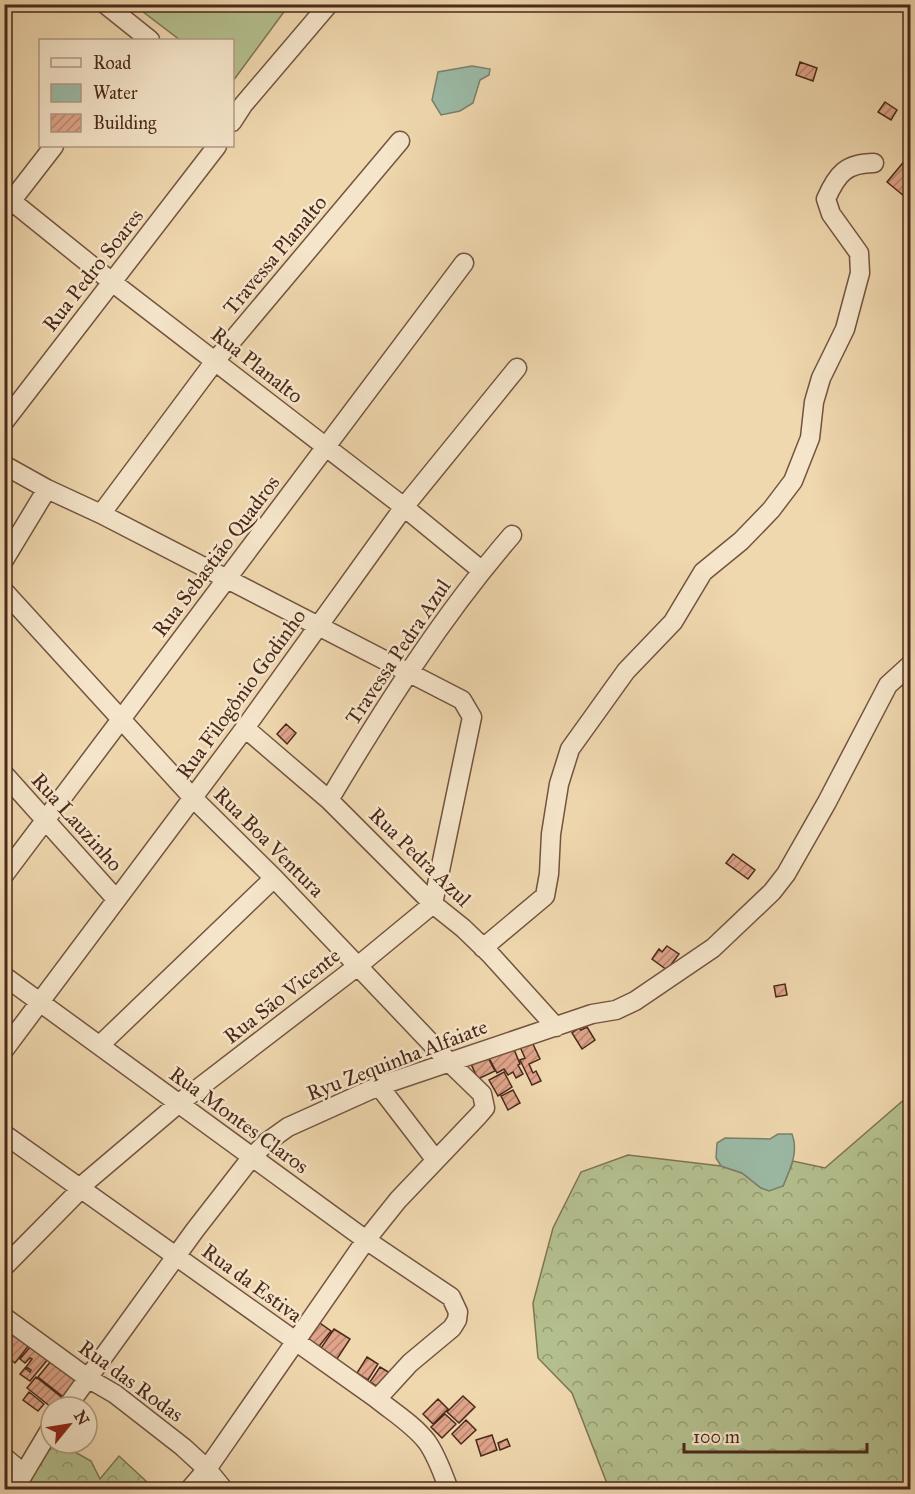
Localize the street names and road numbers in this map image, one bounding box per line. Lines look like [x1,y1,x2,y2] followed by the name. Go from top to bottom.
[217,190,333,320] street label: Travessa Planalto
[37,203,149,337] street label: Rua Pedro Soares
[206,321,308,409] street label: Rua Planalto
[147,470,285,642] street label: Rua Sebastião Quadros
[340,574,457,730] street label: Travessa Pedra Azul
[171,604,312,784] street label: Rua Filogônio Godinho
[26,767,128,877] street label: Rua Lauzinho
[208,781,330,903] street label: Rua Boa Ventura
[364,802,477,912] street label: Rua Pedra Azul
[219,942,346,1050] street label: Rua São Vicente
[303,1013,491,1106] street label: Ryu Zequinha Alfaiate
[164,1061,314,1179] street label: Rua Montes Claros
[197,1238,307,1328] street label: Rua da Estiva
[74,1334,188,1428] street label: Rua das Rodas

